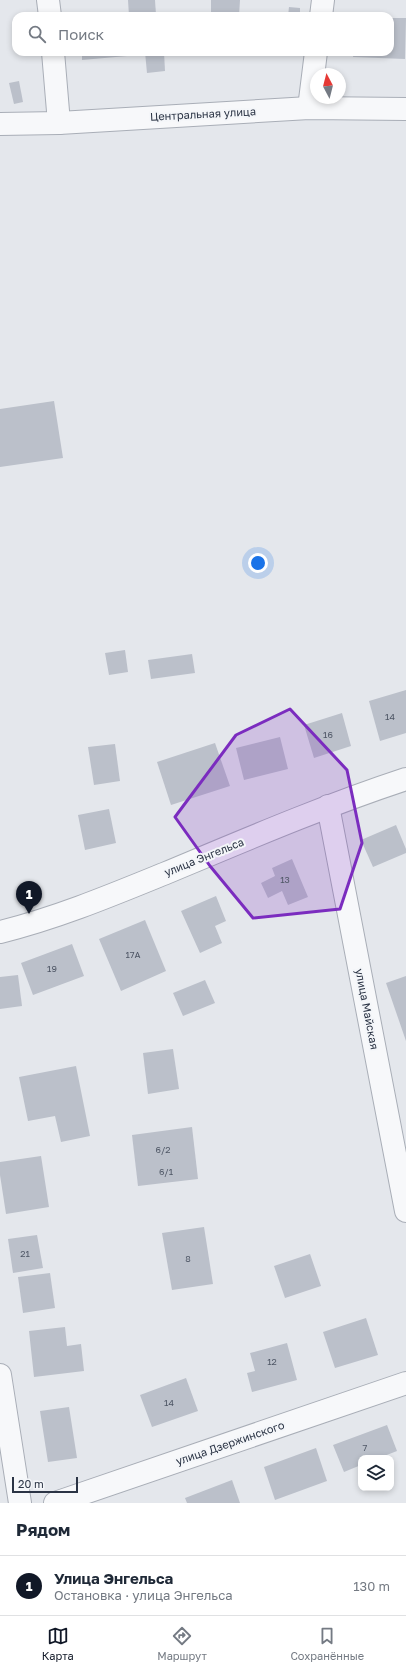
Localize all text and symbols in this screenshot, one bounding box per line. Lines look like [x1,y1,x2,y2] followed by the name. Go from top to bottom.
[12,12,394,56] search box
[26,23,48,45] icon: search
[58,25,104,43] text: Поиск
[310,68,346,104] north arrow
[150,104,256,123] street label: Центральная улица
[248,553,268,573] your location
[385,711,395,722] house number: 14
[323,729,333,740] house number: 16
[162,835,246,878] street label: улица Энгельса
[280,874,290,885] house number: 13
[16,881,42,914] pin: 1
[125,949,141,960] house number: 17А
[47,963,57,974] house number: 19
[353,967,382,1050] street label: улица Майская
[156,1144,171,1155] house number: 6/2
[159,1166,174,1177] house number: 6/1
[20,1248,30,1259] house number: 21
[185,1253,191,1264] house number: 8
[267,1356,277,1367] house number: 12
[164,1397,174,1408] house number: 14
[174,1418,286,1467] street label: улица Дзержинского
[363,1442,368,1453] house number: 7
[358,1455,394,1491] map controls
[358,1455,394,1491] button: layers
[12,1475,78,1494] scale bar
[18,1477,44,1490] text: 20 m
[16,1519,70,1540] text: Рядом
[54,1569,173,1587] text: Улица Энгельса
[26,1578,32,1594] text: 1
[353,1578,390,1594] text: 130 m
[54,1587,233,1603] text: Остановка · улица Энгельса
[42,1625,74,1662] tab: Карта
[157,1625,207,1662] tab: Маршрут
[290,1625,364,1662] tab: Сохранённые

